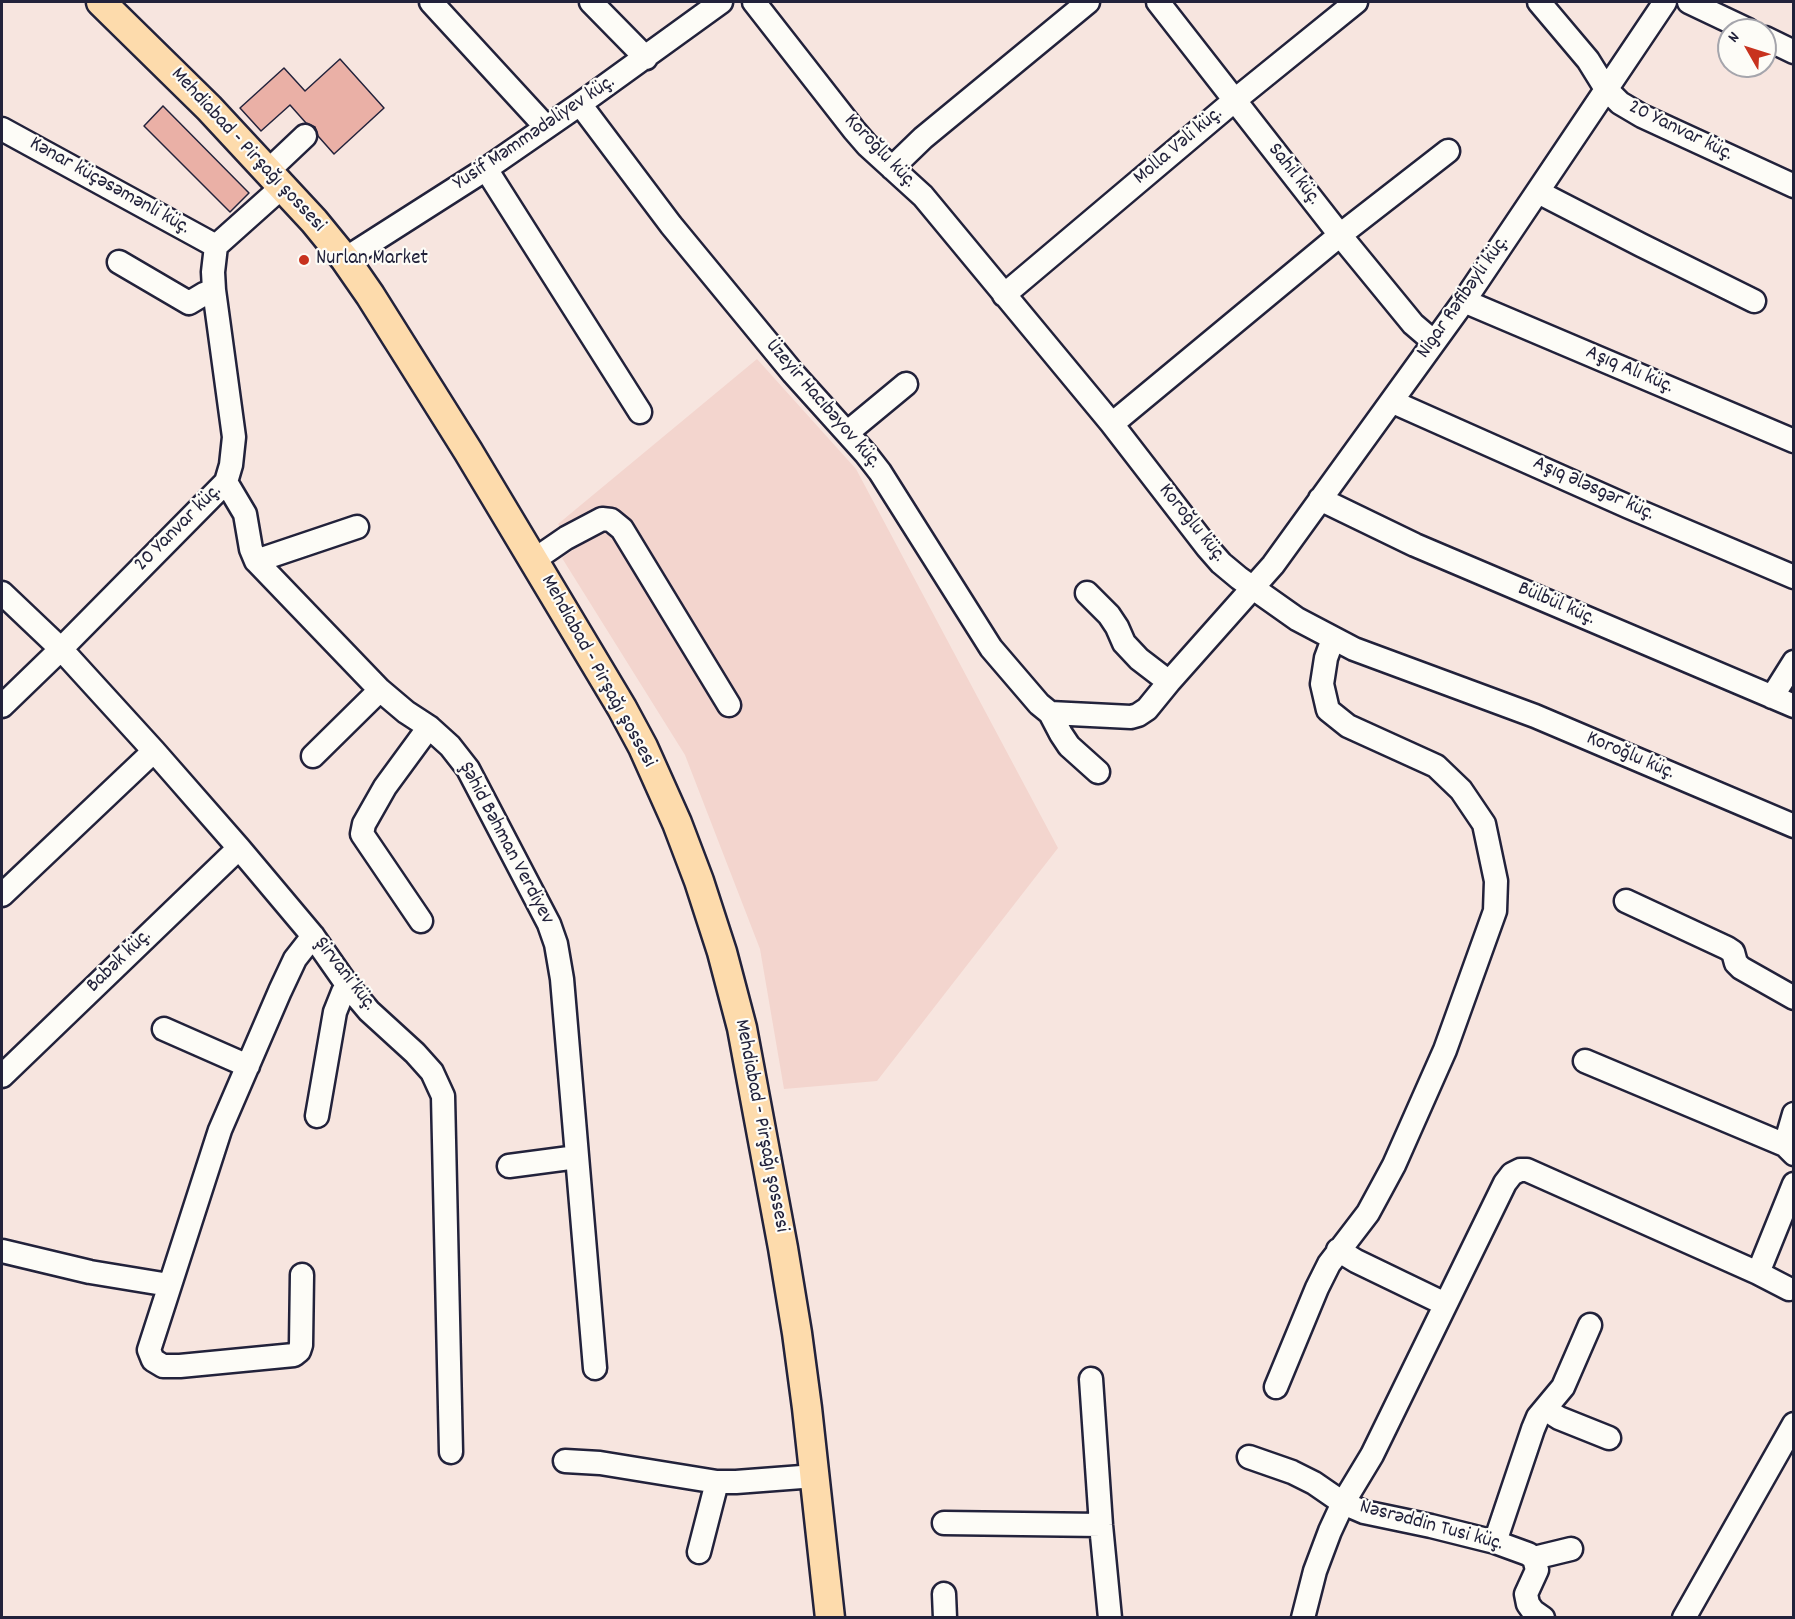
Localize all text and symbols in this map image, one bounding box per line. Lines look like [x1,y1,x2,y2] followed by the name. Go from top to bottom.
[1717,18,1777,78] north arrow
[1723,27,1746,48] text: N
[164,63,330,239] street label: Mehdiabad - Pirşağı şossesi
[450,71,620,197] street label: Yusif Məmmədəliyev küç.
[1623,96,1737,168] street label: 20 Yanvar küç.
[1129,102,1229,192] street label: Molla Vəli küç.
[837,110,921,194] street label: Koroğlu küç.
[24,132,194,242] street label: Kənar küçəsəmənli küç.
[1261,139,1325,211] street label: Sahil küç.
[1412,232,1516,364] street label: Nigar Rəfibəyli küç.
[316,247,428,273] place label: Nurlan Market
[297,253,311,267] marker: Nurlan Market
[759,335,885,475] street label: Üzeyir Hacıbəyov küç.
[1581,341,1677,401] street label: Aşıq Alı küç.
[1528,452,1658,528] street label: Aşıq Ələsgər küç.
[130,480,228,578] street label: 20 Yanvar küç.
[1152,480,1230,568] street label: Koroğlu küç.
[534,571,660,773] street label: Mehdiabad - Pirşağı şossesi
[1514,577,1598,633] street label: Bülbül küç.
[1582,727,1678,787] street label: Koroğlu küç.
[452,758,558,930] street label: Şəhid Bəhman Verdiyev
[82,925,158,999] street label: Babək küç.
[307,933,381,1017] street label: Şirvani küç.
[727,1017,793,1235] street label: Mehdiabad - Pirşağı şossesi
[1357,1496,1505,1558] street label: Nəsrəddin Tusi küç.

